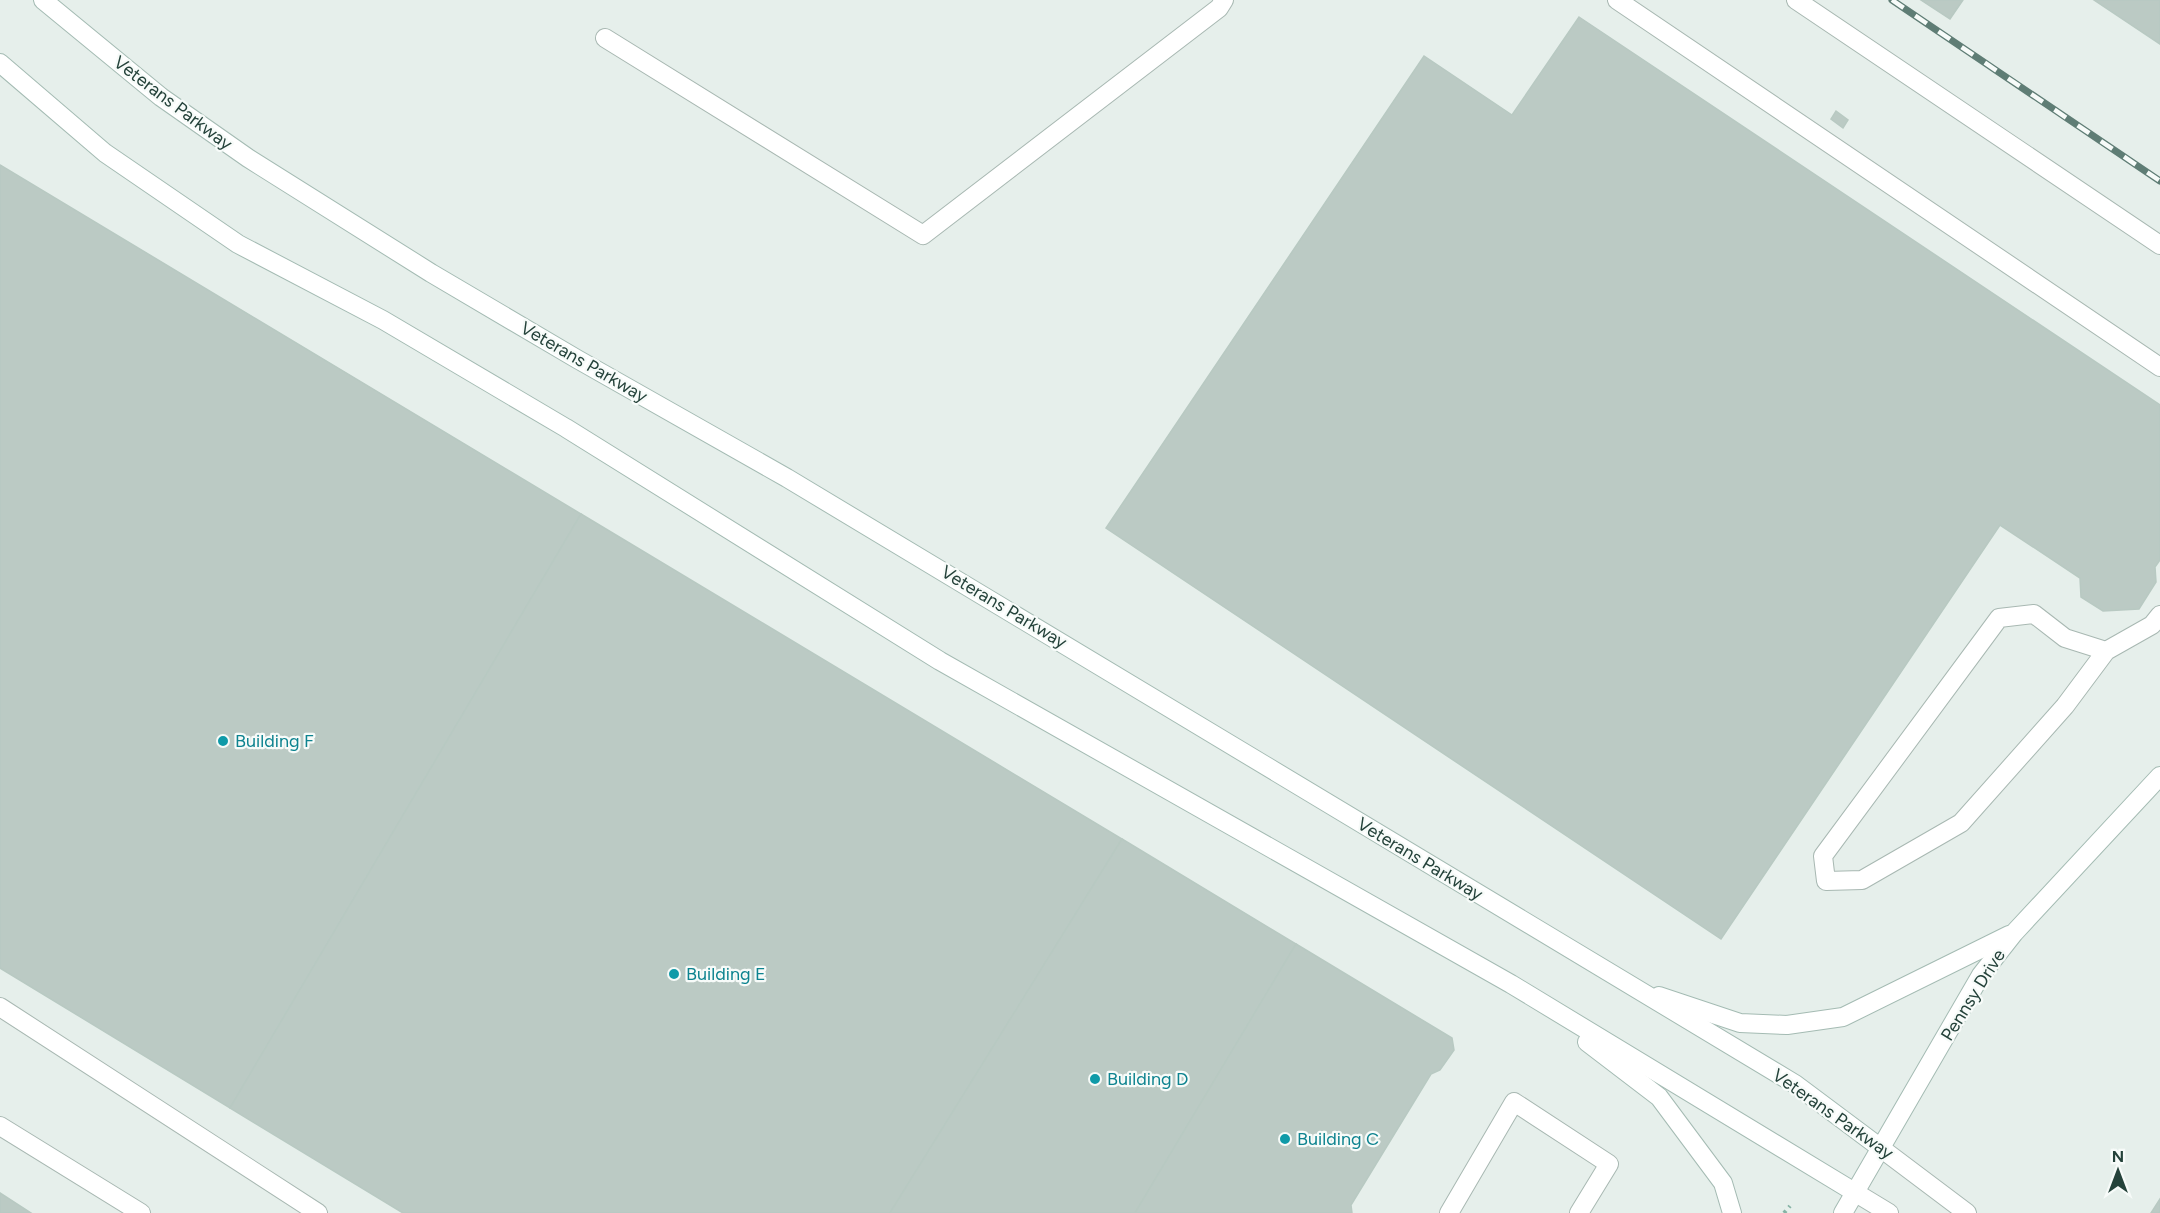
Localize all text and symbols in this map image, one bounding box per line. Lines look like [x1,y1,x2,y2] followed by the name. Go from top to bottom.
[109,51,237,155] street label: Veterans Parkway
[517,317,652,408] street label: Veterans Parkway
[937,561,1071,654] street label: Veterans Parkway
[235,730,314,752] place label: Building F
[216,734,230,748] marker: Building F
[1353,813,1487,906] street label: Veterans Parkway
[1936,945,2010,1045] street label: Pennsy Drive
[686,963,766,985] place label: Building E
[667,967,681,981] marker: Building E
[1768,1064,1898,1164] street label: Veterans Parkway
[1107,1068,1188,1090] place label: Building D
[1088,1072,1102,1086] marker: Building D
[1297,1128,1379,1150] place label: Building C
[1278,1132,1292,1146] marker: Building C
[2088,1141,2148,1201] north arrow
[2112,1147,2124,1166] text: N

